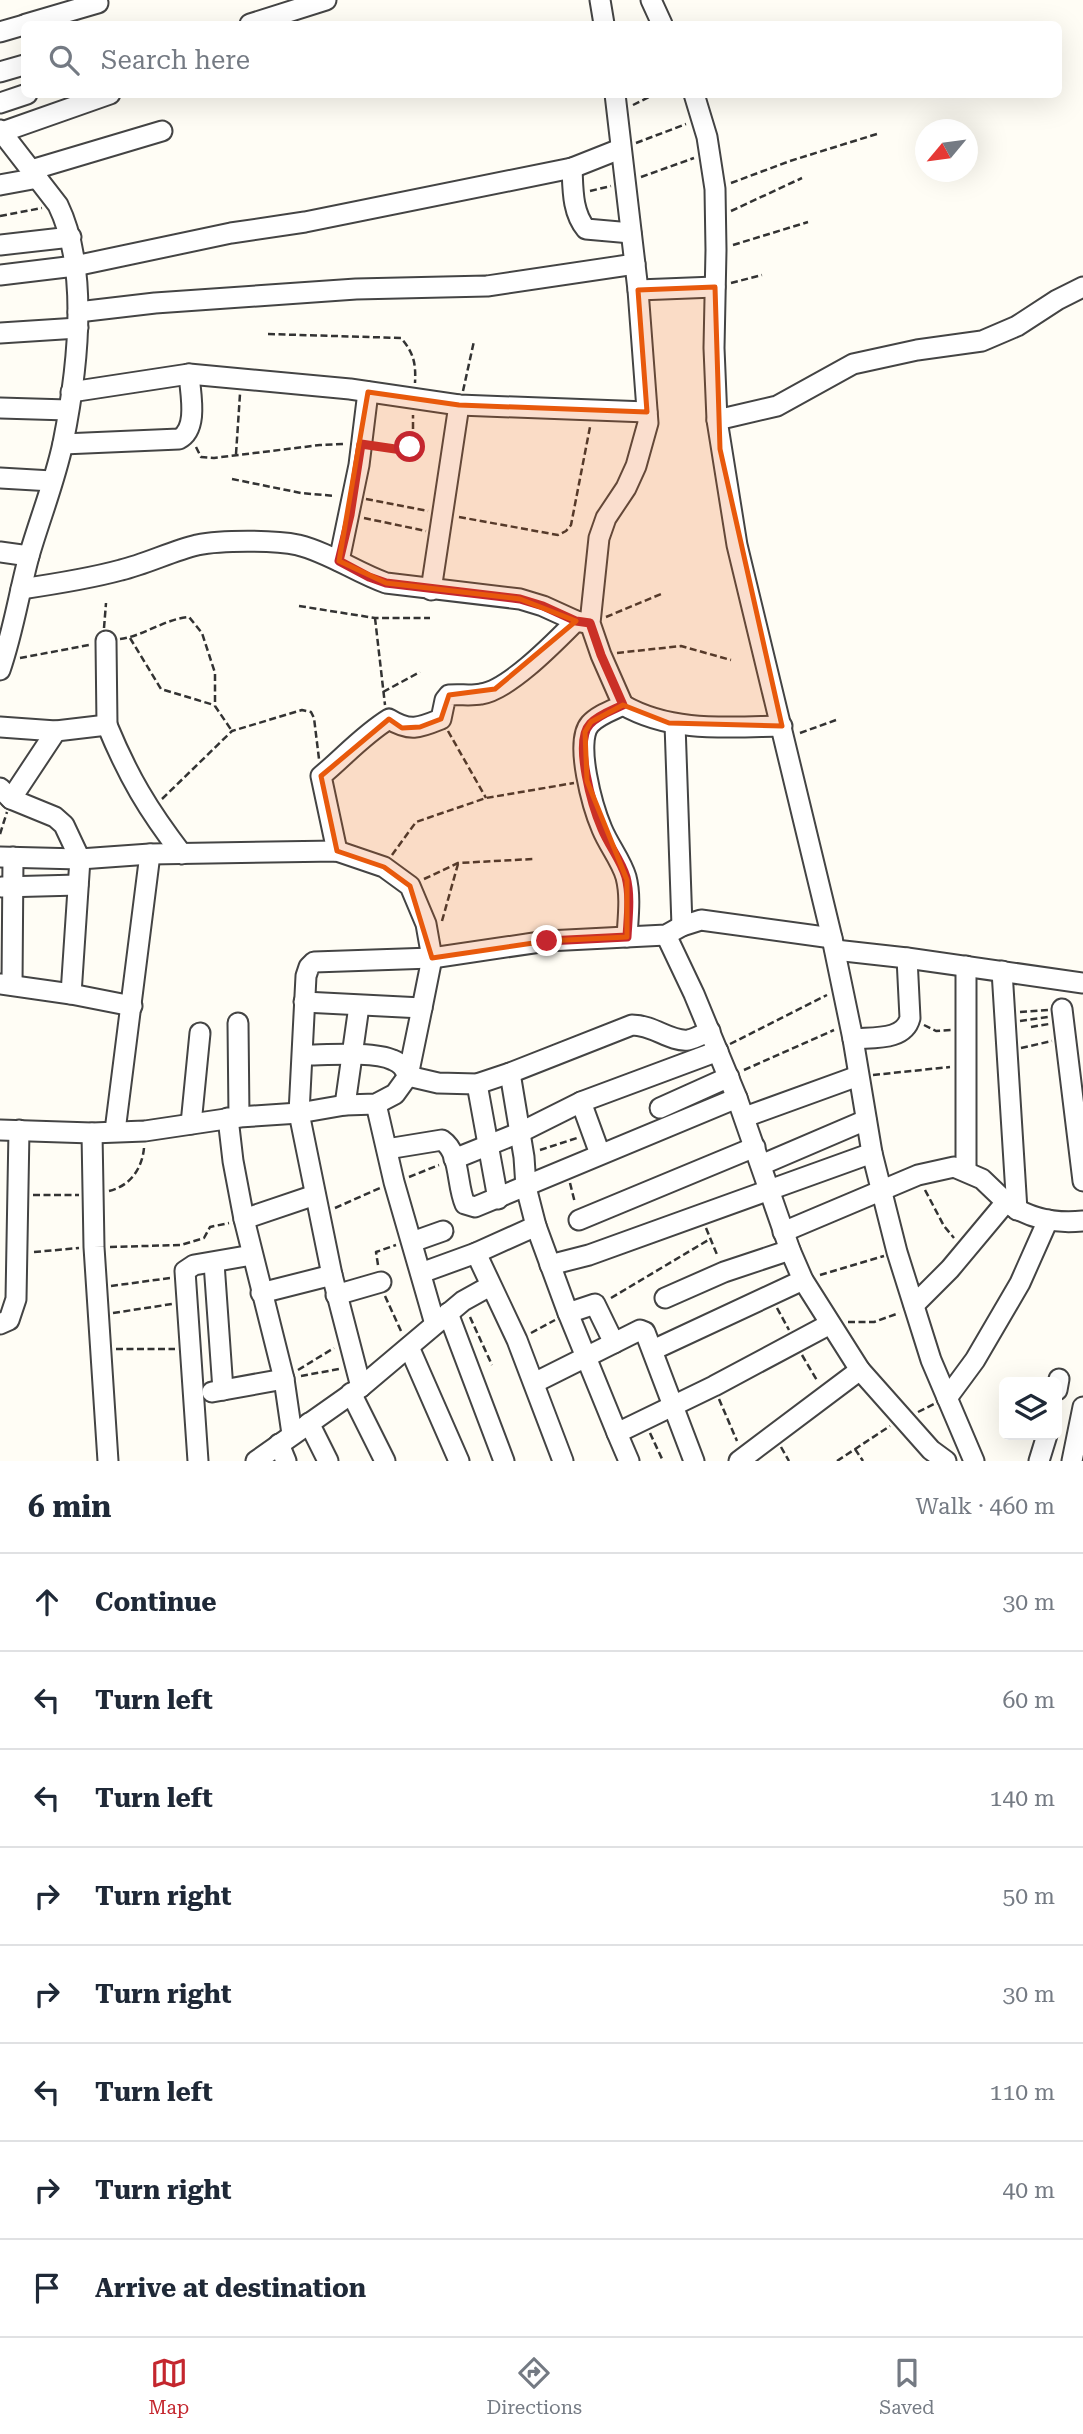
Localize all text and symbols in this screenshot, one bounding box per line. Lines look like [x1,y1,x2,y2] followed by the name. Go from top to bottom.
[21,21,1062,98] search box
[45,41,83,79] icon: search
[101,45,250,75] text: Search here
[915,119,978,182] north arrow
[394,431,425,462] route start
[531,925,562,956] route end
[999,1377,1062,1440] map controls
[999,1377,1062,1440] button: layers
[28,1489,111,1524] text: 6 min
[916,1493,1055,1520] text: Walk · 460 m
[28,1583,66,1621] icon: ahead
[95,1587,217,1617] text: Continue
[1002,1589,1055,1616] text: 30 m
[28,1681,66,1719] icon: left
[95,1685,213,1715] text: Turn left
[1002,1687,1055,1714] text: 60 m
[28,1779,66,1817] icon: left
[95,1783,213,1813] text: Turn left
[990,1785,1055,1812] text: 140 m
[28,1877,66,1915] icon: right
[95,1881,231,1911] text: Turn right
[1002,1883,1055,1910] text: 50 m
[28,1975,66,2013] icon: right
[95,1979,231,2009] text: Turn right
[1002,1981,1055,2008] text: 30 m
[28,2073,66,2111] icon: left
[95,2077,213,2107] text: Turn left
[990,2079,1055,2106] text: 110 m
[28,2171,66,2209] icon: right
[95,2175,231,2205] text: Turn right
[1002,2177,1055,2204] text: 40 m
[28,2269,66,2307] icon: arrive
[95,2273,366,2303] text: Arrive at destination
[149,2354,189,2419] tab: Map
[486,2354,582,2419] tab: Directions
[879,2354,934,2419] tab: Saved

